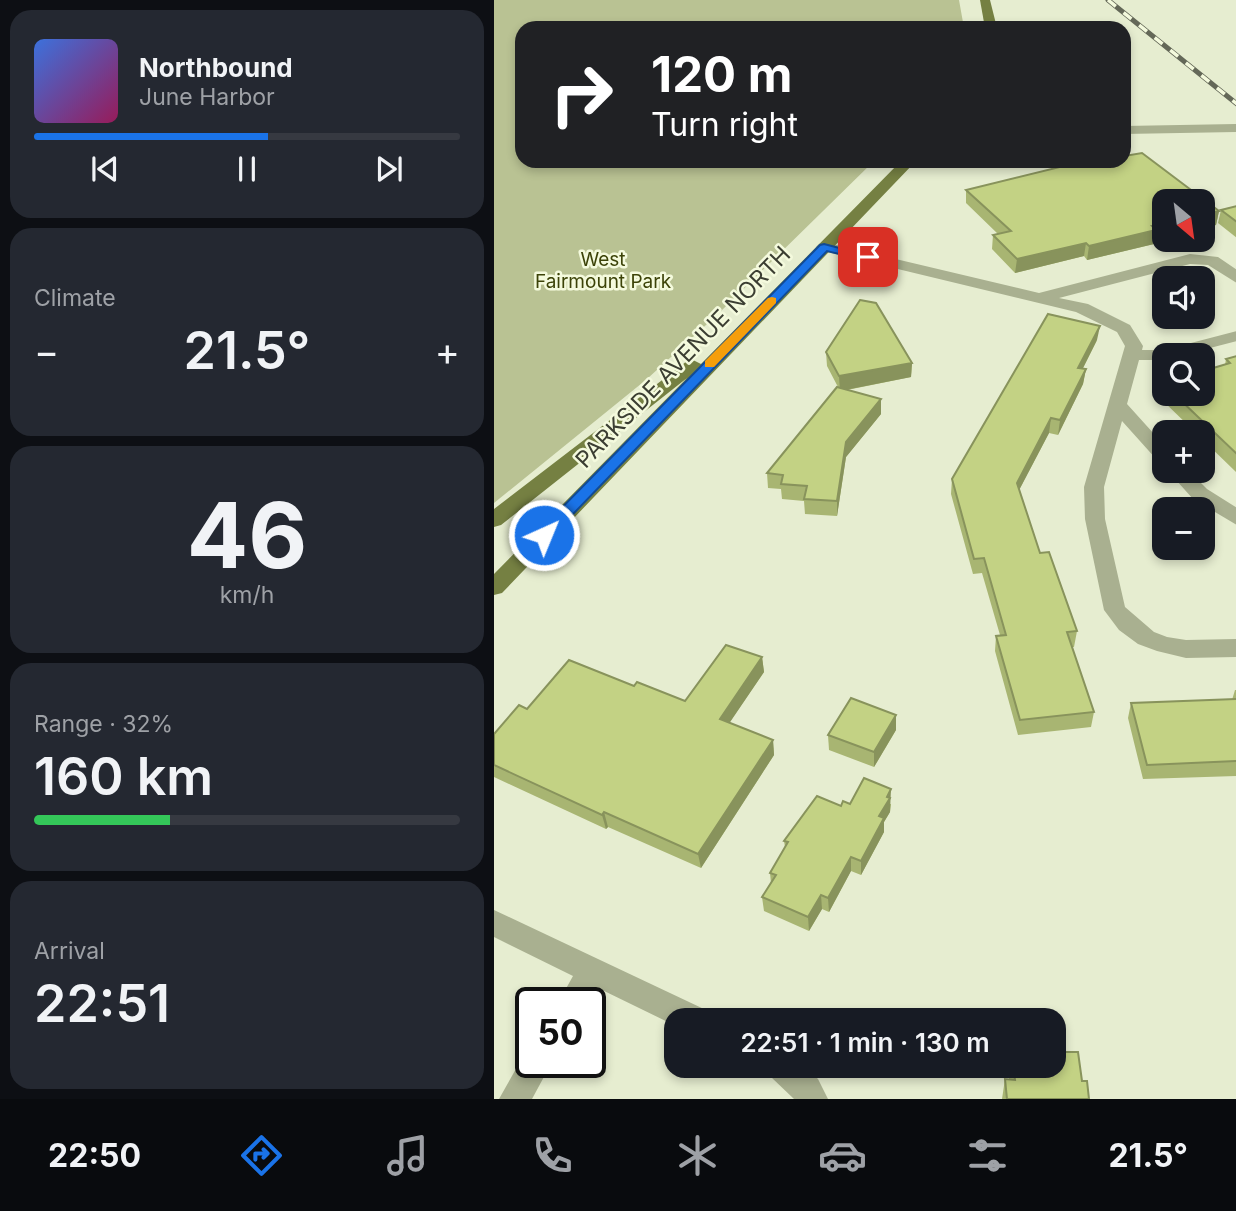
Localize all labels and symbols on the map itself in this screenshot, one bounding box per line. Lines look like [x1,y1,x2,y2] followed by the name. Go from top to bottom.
[1152,189,1215,252] north arrow
[838,227,898,287] pin
[570,240,796,474] street label: PARKSIDE AVENUE NORTH
[535,248,672,293] park label: West Fairmount Park
[507,498,581,572] position arrow
[515,987,606,1078] speed limit sign: 50

